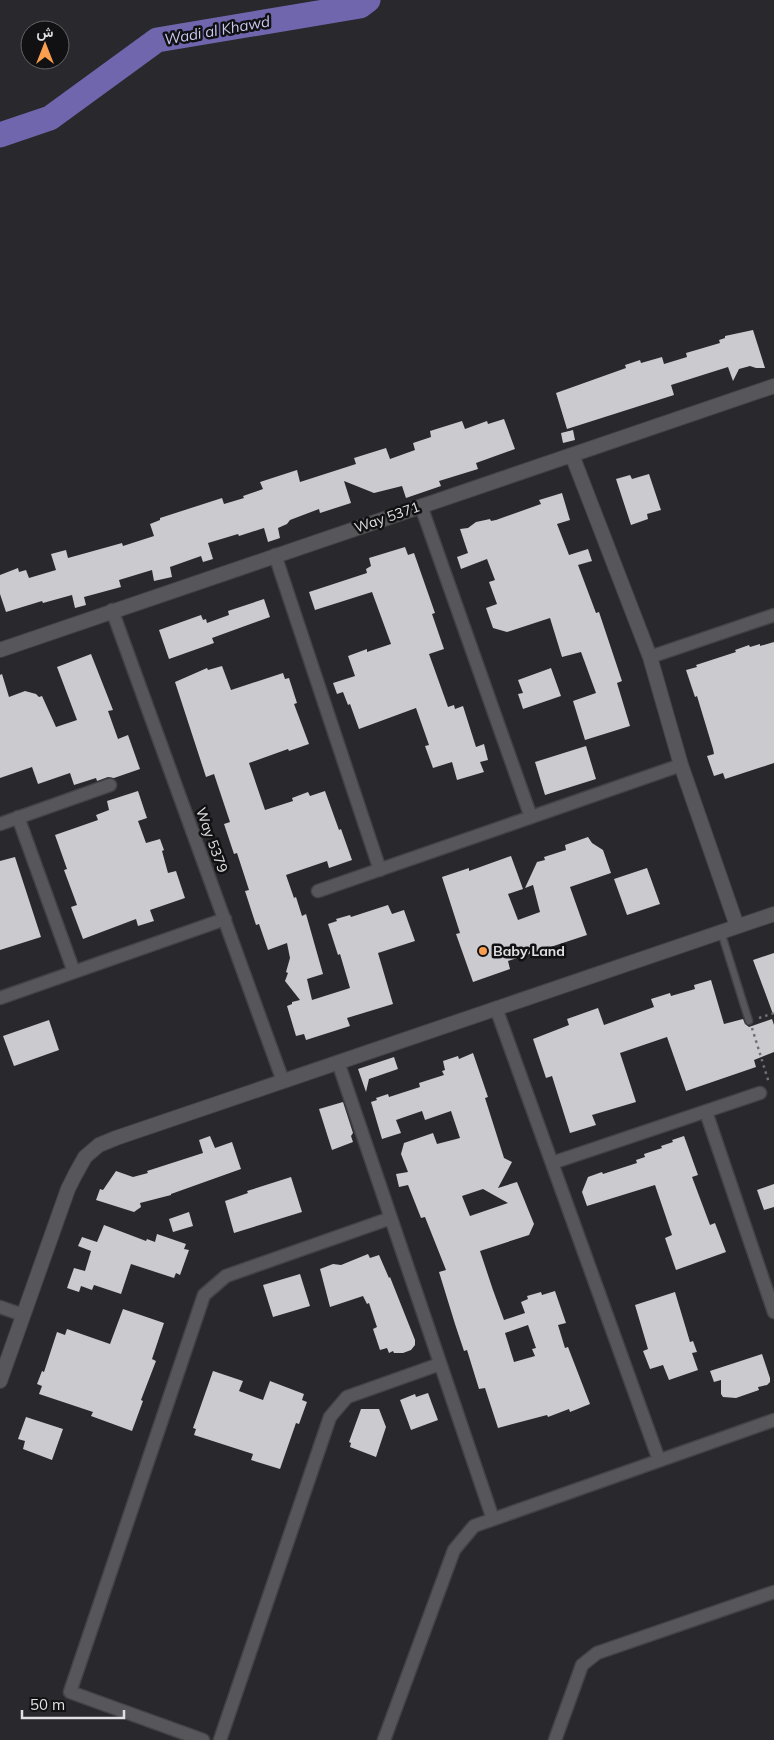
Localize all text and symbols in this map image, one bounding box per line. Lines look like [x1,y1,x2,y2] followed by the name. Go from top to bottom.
[163,11,271,49] water label: Wadi al Khawd
[20,20,70,70] north arrow
[37,23,54,41] text: ش
[352,497,422,537] street label: Way 5371
[192,805,232,875] street label: Way 5379
[493,942,565,960] place label: Baby Land
[477,945,489,957] marker: Baby Land
[22,1688,125,1720] scale bar
[30,1695,65,1714] text: 50 m

